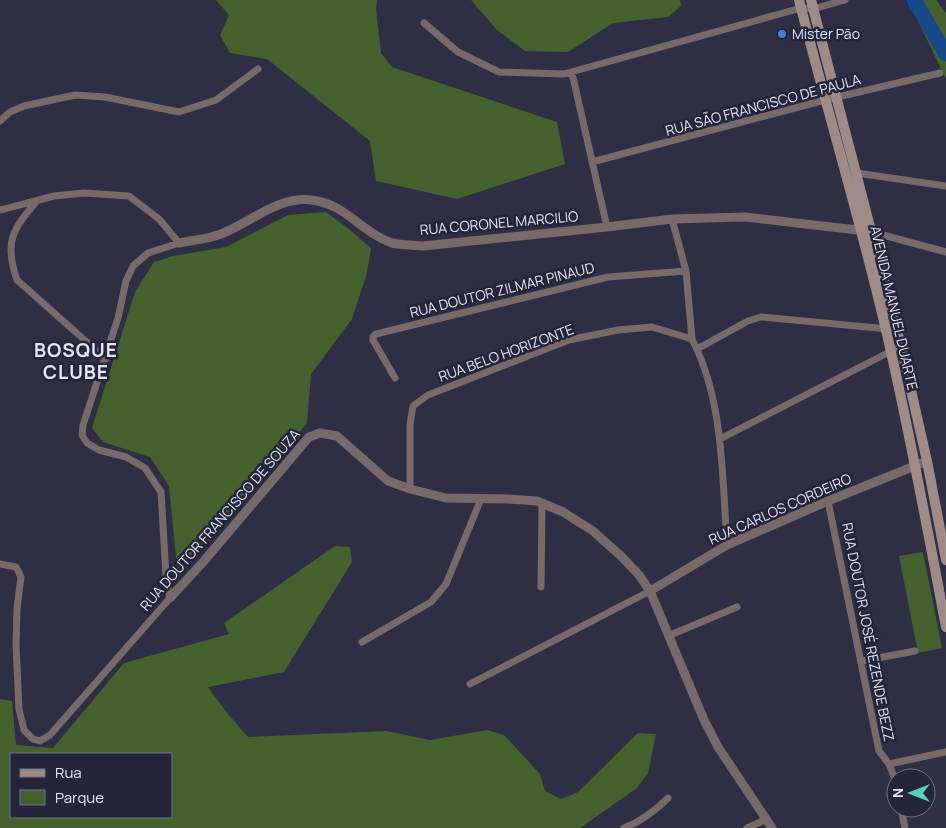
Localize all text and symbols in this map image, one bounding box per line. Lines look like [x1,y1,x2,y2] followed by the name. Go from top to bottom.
[792,24,860,43] place label: Mister Pão
[776,28,788,40] marker: Mister Pão
[663,69,863,140] street label: RUA SÃO FRANCISCO DE PAULA
[419,206,579,239] street label: RUA CORONEL MARCILIO
[866,224,923,392] street label: AVENIDA MANUEL DUARTE
[408,257,596,322] street label: RUA DOUTOR ZILMAR PINAUD
[436,319,576,386] street label: RUA BELO HORIZONTE
[34,337,118,385] district label: BOSQUE CLUBE
[135,425,304,615] street label: RUA DOUTOR FRANCISCO DE SOUZA
[705,468,854,549] street label: RUA CARLOS CORDEIRO
[838,521,899,743] street label: RUA DOUTOR JOSÉ REZENDE BEZZ
[10,753,172,818] legend
[55,762,82,783] text: Rua
[886,768,936,818] north arrow
[55,787,104,808] text: Parque
[888,788,907,798] text: N

